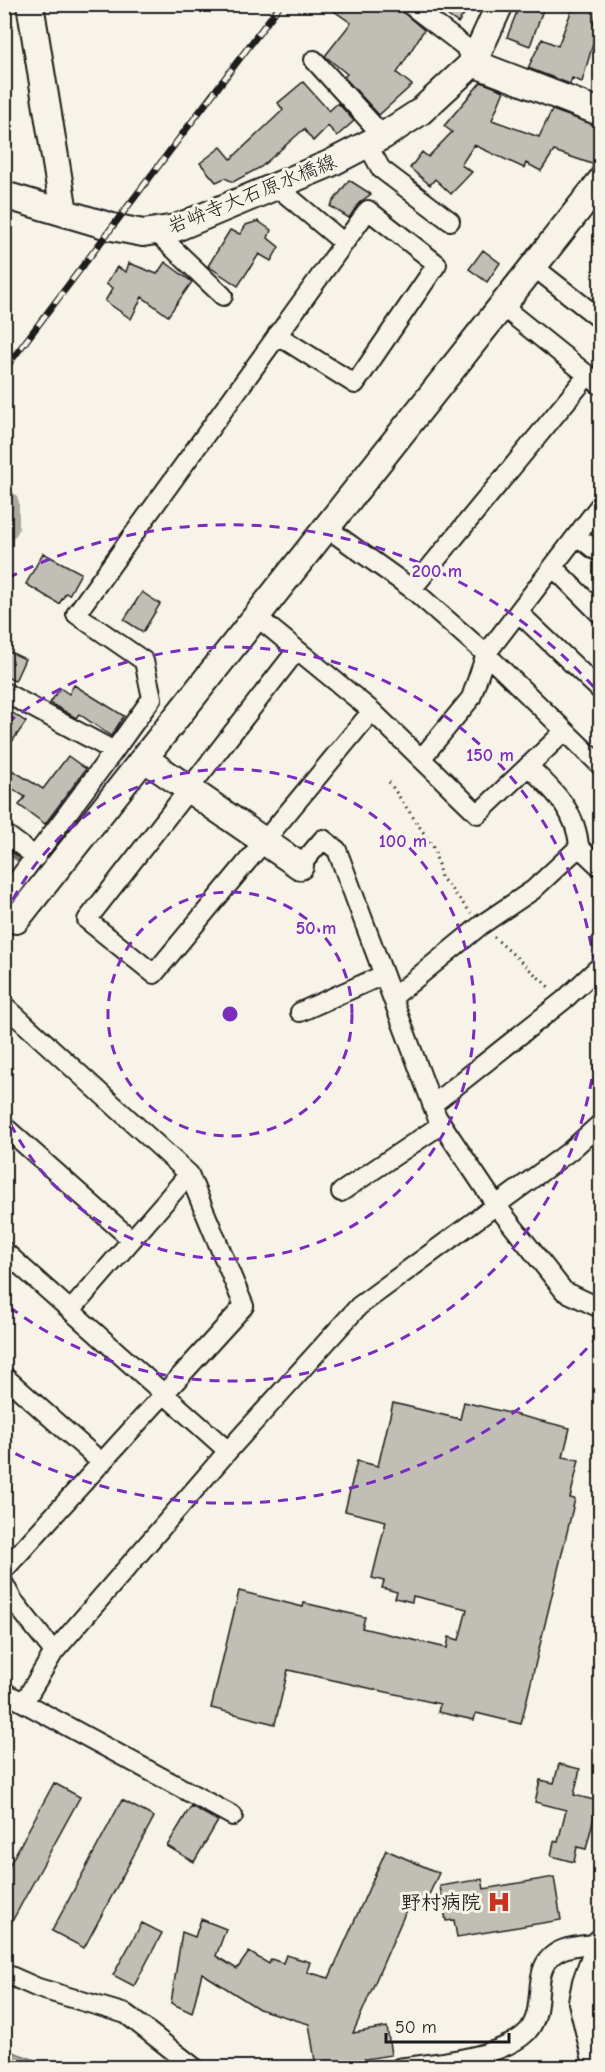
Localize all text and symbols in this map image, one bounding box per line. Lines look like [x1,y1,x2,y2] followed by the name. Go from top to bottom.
[164,150,340,238] street label: 岩峅寺大石原水橋線
[412,561,462,582] text: 200 m
[466,745,514,766] text: 150 m
[379,831,427,852] text: 100 m
[296,918,336,939] text: 50 m
[220,1004,240,1024] centre of rings
[486,1889,512,1915] hospital icon: 野村病院
[401,1891,481,1914] place label: 野村病院
[386,2006,509,2044] scale bar
[395,2017,437,2038] text: 50 m

